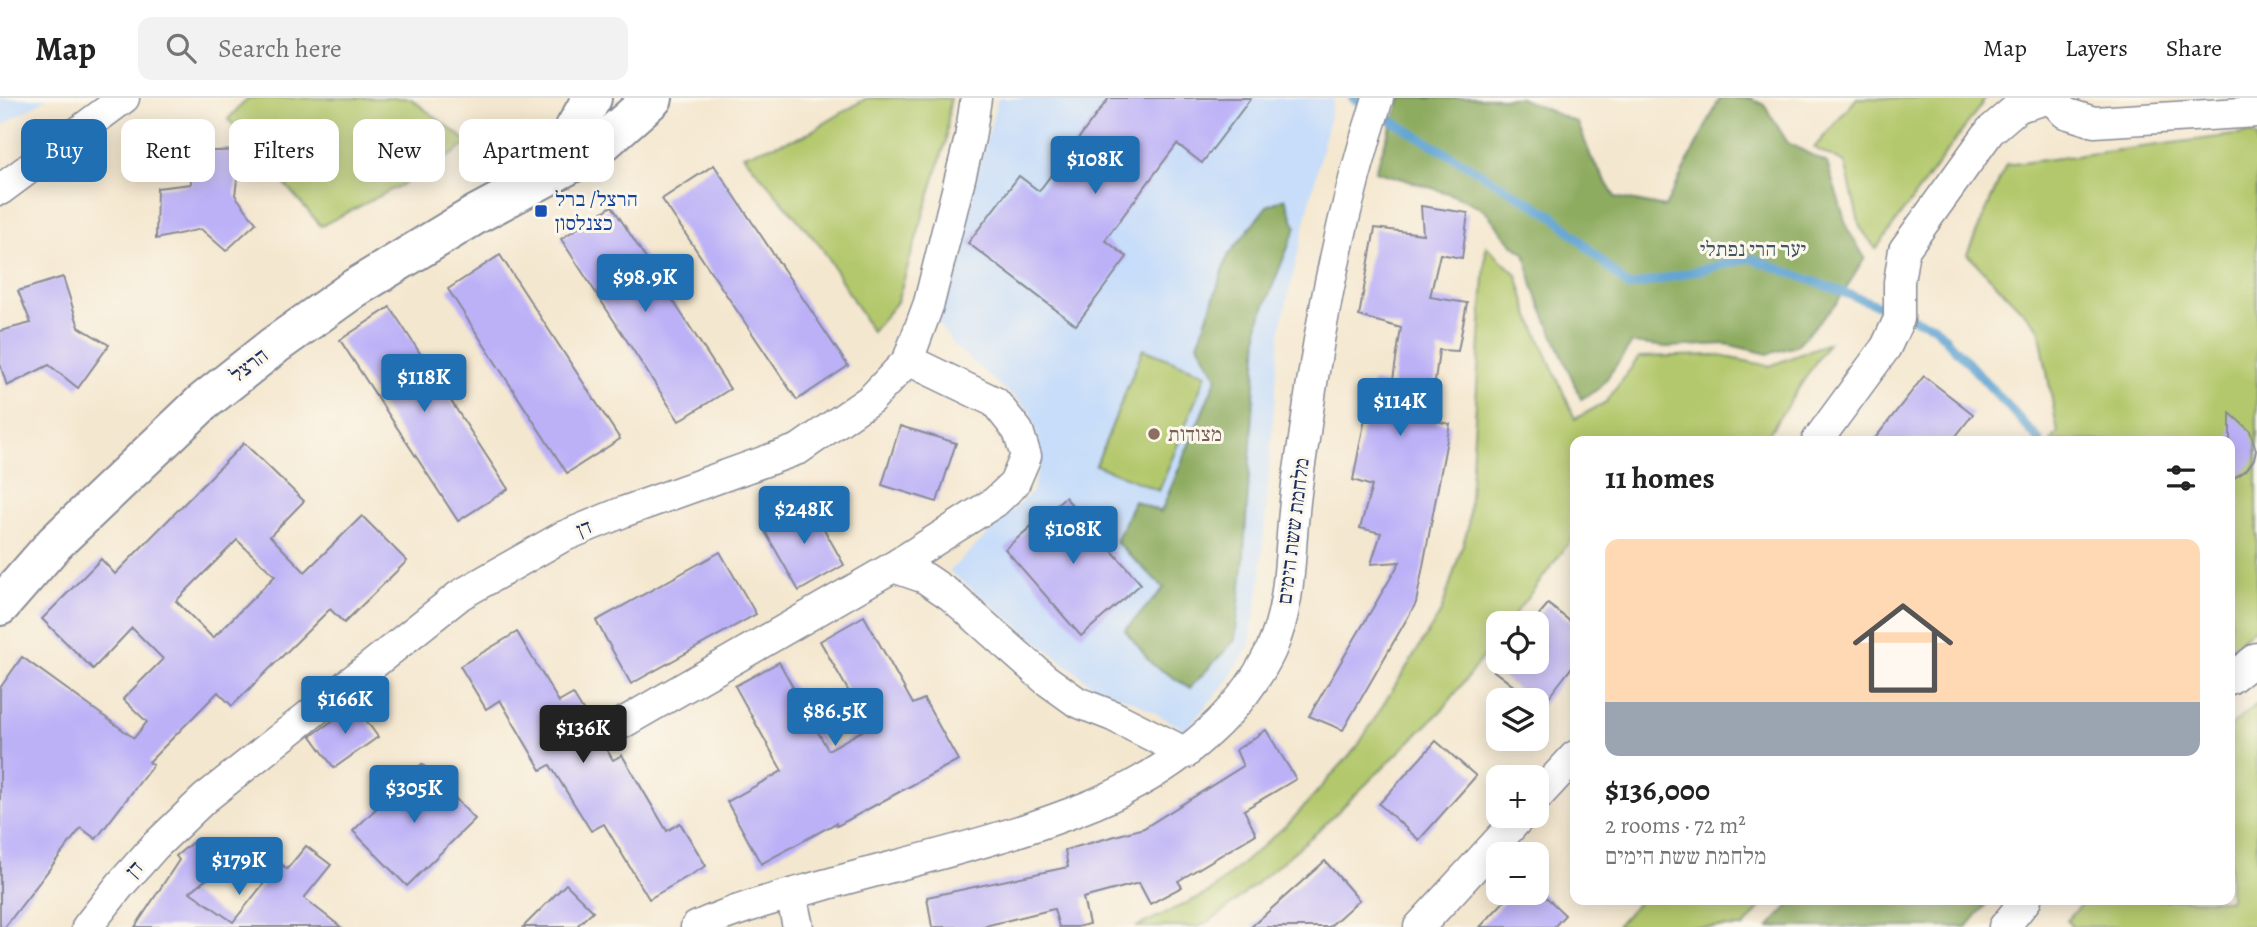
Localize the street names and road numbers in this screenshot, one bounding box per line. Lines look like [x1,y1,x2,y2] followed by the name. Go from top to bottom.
[224,341,274,389] street label: הרצל
[1270,456,1316,606] street label: מלחמת ששת הימים
[572,512,596,544] street label: דן
[119,854,149,884] street label: דן

